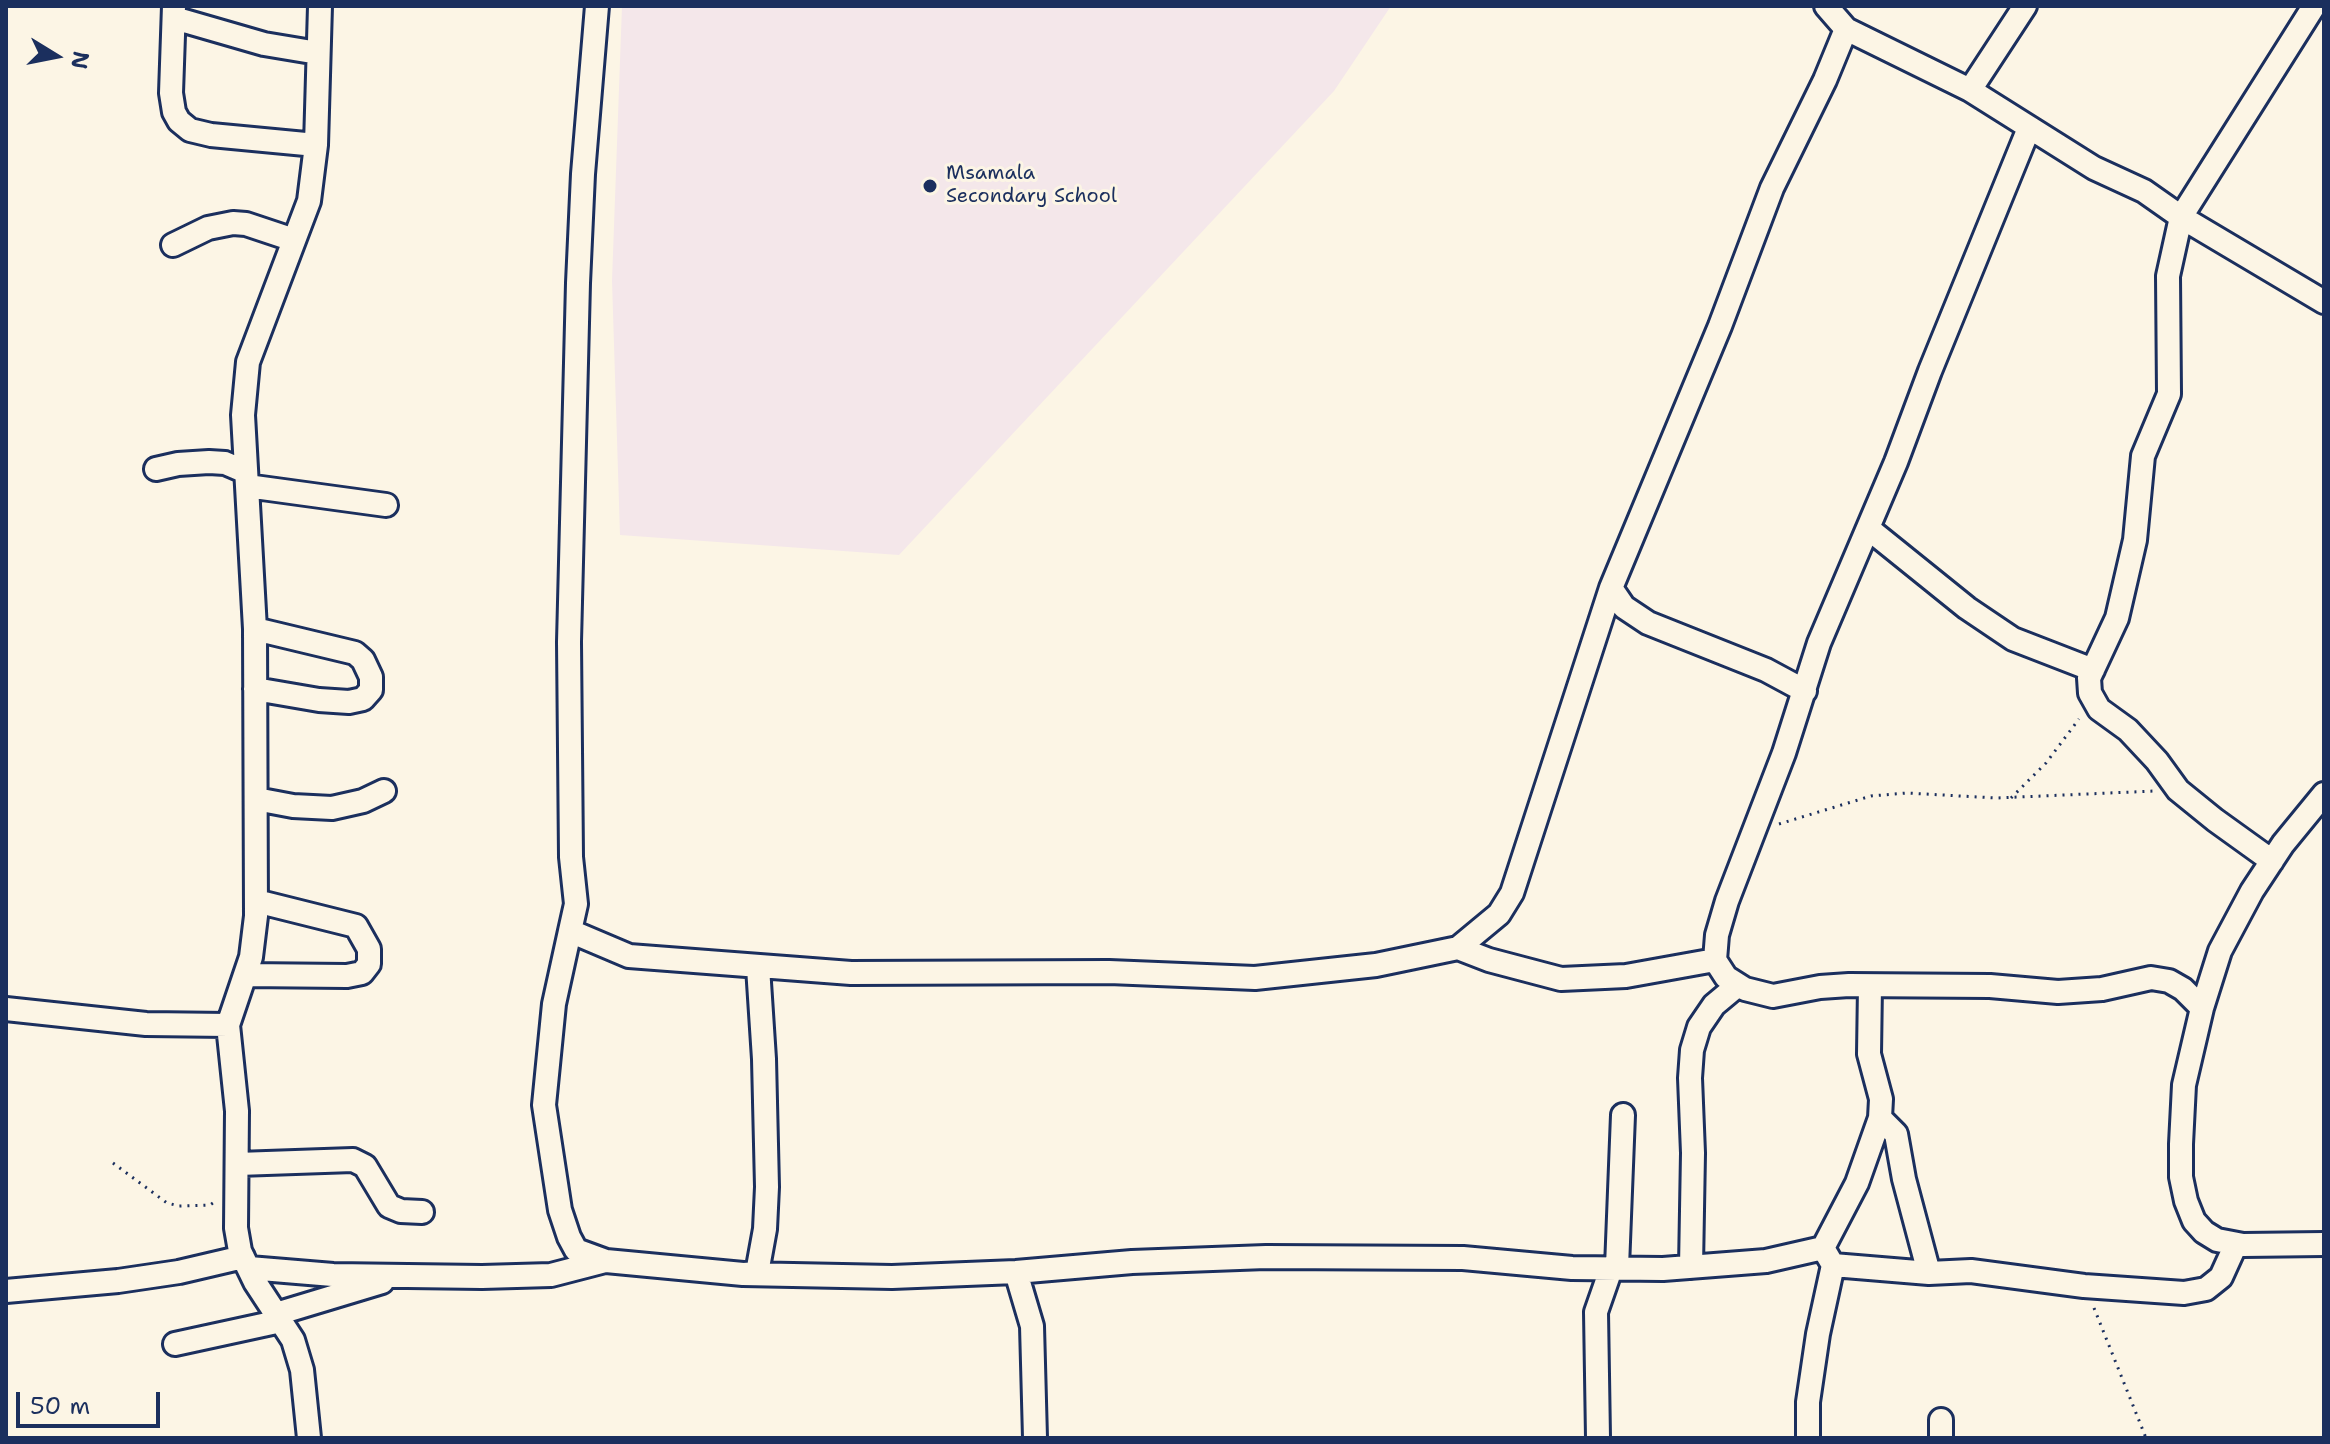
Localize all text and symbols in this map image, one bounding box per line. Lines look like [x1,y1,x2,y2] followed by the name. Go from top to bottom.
[16,16,96,96] north arrow
[64,49,96,71] text: N
[946,162,1117,209] place label: Msamala Secondary School
[921,177,939,195] marker: Msamala Secondary School
[20,1376,164,1426] scale bar
[30,1390,90,1422] text: 50 m

